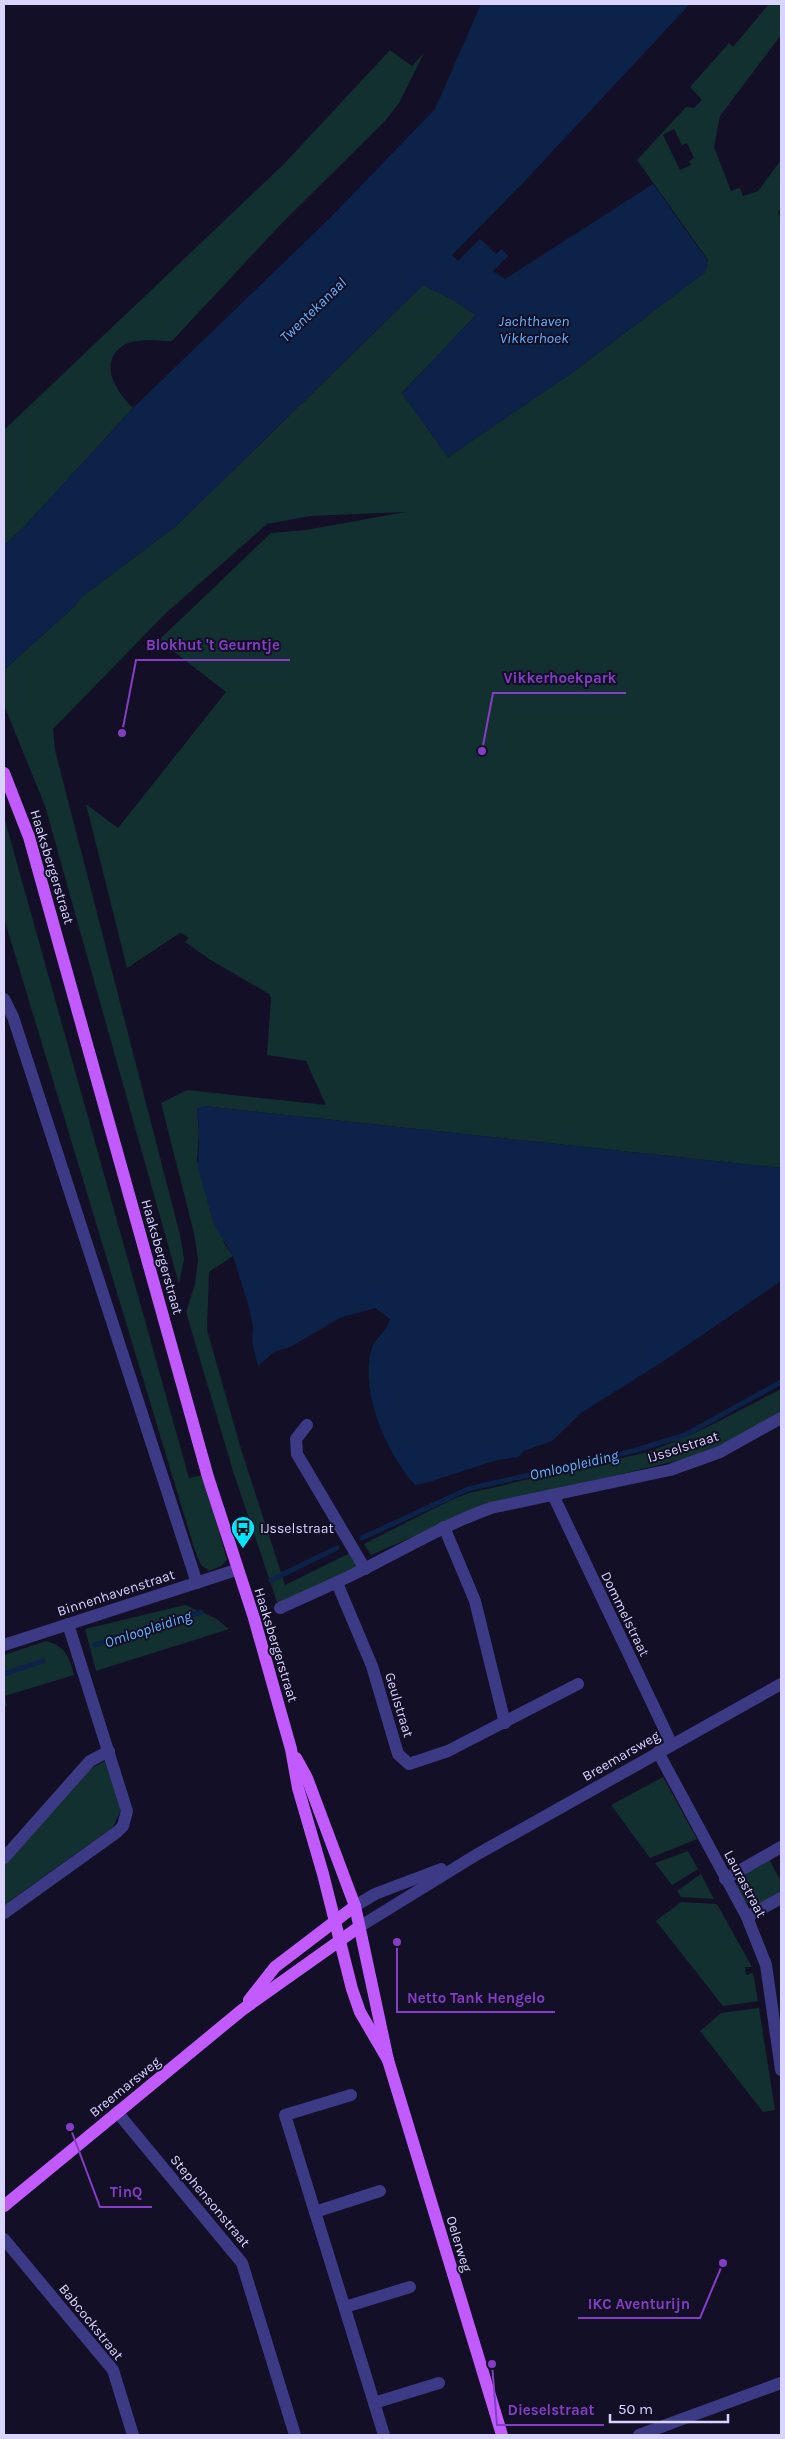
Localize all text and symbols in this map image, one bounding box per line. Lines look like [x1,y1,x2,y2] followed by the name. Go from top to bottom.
[276,274,350,346] water label: Twentekanaal
[499,312,569,347] water label: Jachthaven Vikkerhoek
[136,630,290,660] callout: Blokhut 't Geurntje
[146,636,280,654] text: Blokhut 't Geurntje
[493,663,626,693] callout: Vikkerhoekpark
[504,669,617,687] text: Vikkerhoekpark
[26,808,78,926] street label: Haaksbergerstraat
[137,1198,187,1316] street label: Haaksbergerstraat
[645,1428,721,1466] street label: IJsselstraat
[528,1446,621,1484] water label: Omloopleiding
[230,1515,256,1549] bus stop icon: IJsselstraat
[260,1520,334,1537] place label: IJsselstraat
[55,1566,177,1620] street label: Binnenhavenstraat
[597,1569,653,1659] street label: Dommelstraat
[250,1586,302,1704] street label: Haaksbergerstraat
[102,1606,195,1652] water label: Omloopleiding
[381,1670,417,1740] street label: Geulstraat
[579,1727,663,1785] street label: Breemarsweg
[720,1847,770,1921] street label: Laurastraat
[397,1982,555,2012] callout: Netto Tank Hengelo
[407,1989,545,2007] text: Netto Tank Hengelo
[86,2053,164,2121] street label: Breemarsweg
[167,2151,253,2251] street label: Stephensonstraat
[100,2177,152,2207] callout: TinQ
[110,2183,142,2201] text: TinQ
[442,2214,476,2274] street label: Oelerweg
[55,2280,127,2364] street label: Babcockstraat
[578,2288,700,2318] callout: IKC Aventurijn
[588,2295,690,2313] text: IKC Aventurijn
[610,2392,728,2424] scale bar
[497,2395,604,2425] callout: Dieselstraat
[618,2400,653,2418] text: 50 m
[508,2401,594,2419] text: Dieselstraat

